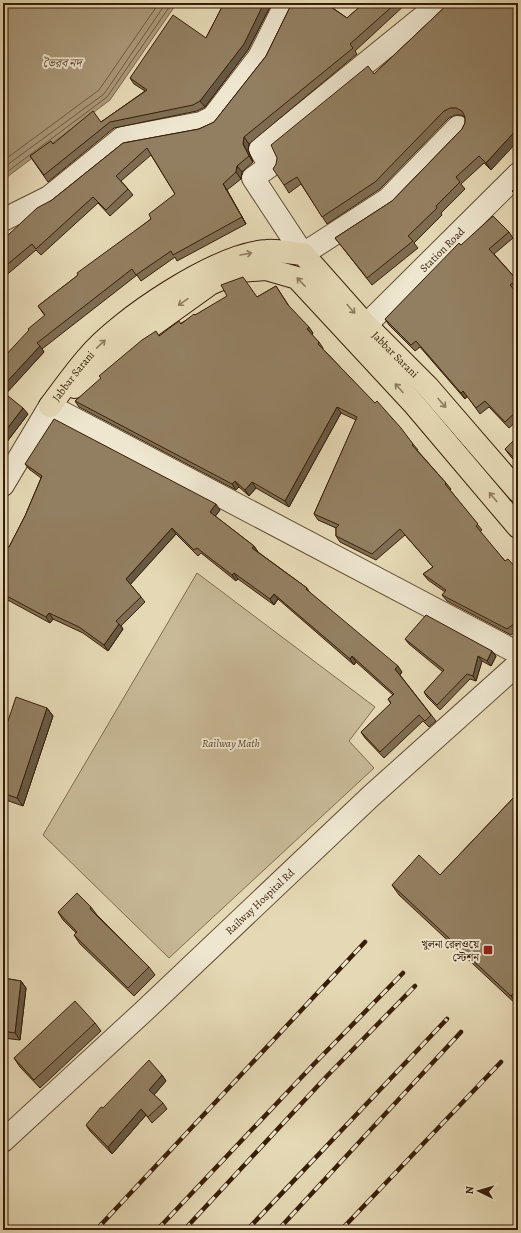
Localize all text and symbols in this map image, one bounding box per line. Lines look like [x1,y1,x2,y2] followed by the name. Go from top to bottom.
[43,55,84,71] water label: ভৈরব নদ
[416,224,468,275] street label: Station Road
[240,250,253,258] one-way arrow
[296,277,306,287] one-way arrow
[178,298,189,306] one-way arrow
[347,304,356,314] one-way arrow
[369,328,422,381] street label: Jabbar Sarani
[96,340,106,349] one-way arrow
[49,347,97,404] street label: Jabbar Sarani
[394,383,404,393] one-way arrow
[437,397,446,408] one-way arrow
[488,492,497,503] one-way arrow
[202,736,260,751] park label: Railway Math
[222,865,297,938] street label: Railway Hospital Rd
[421,937,480,965] place label: খুলনা রেলওয়ে স্টেশন
[482,944,494,956] marker: খুলনা রেলওয়ে স্টেশন
[459,1171,499,1211] north arrow
[462,1186,477,1195] text: N

